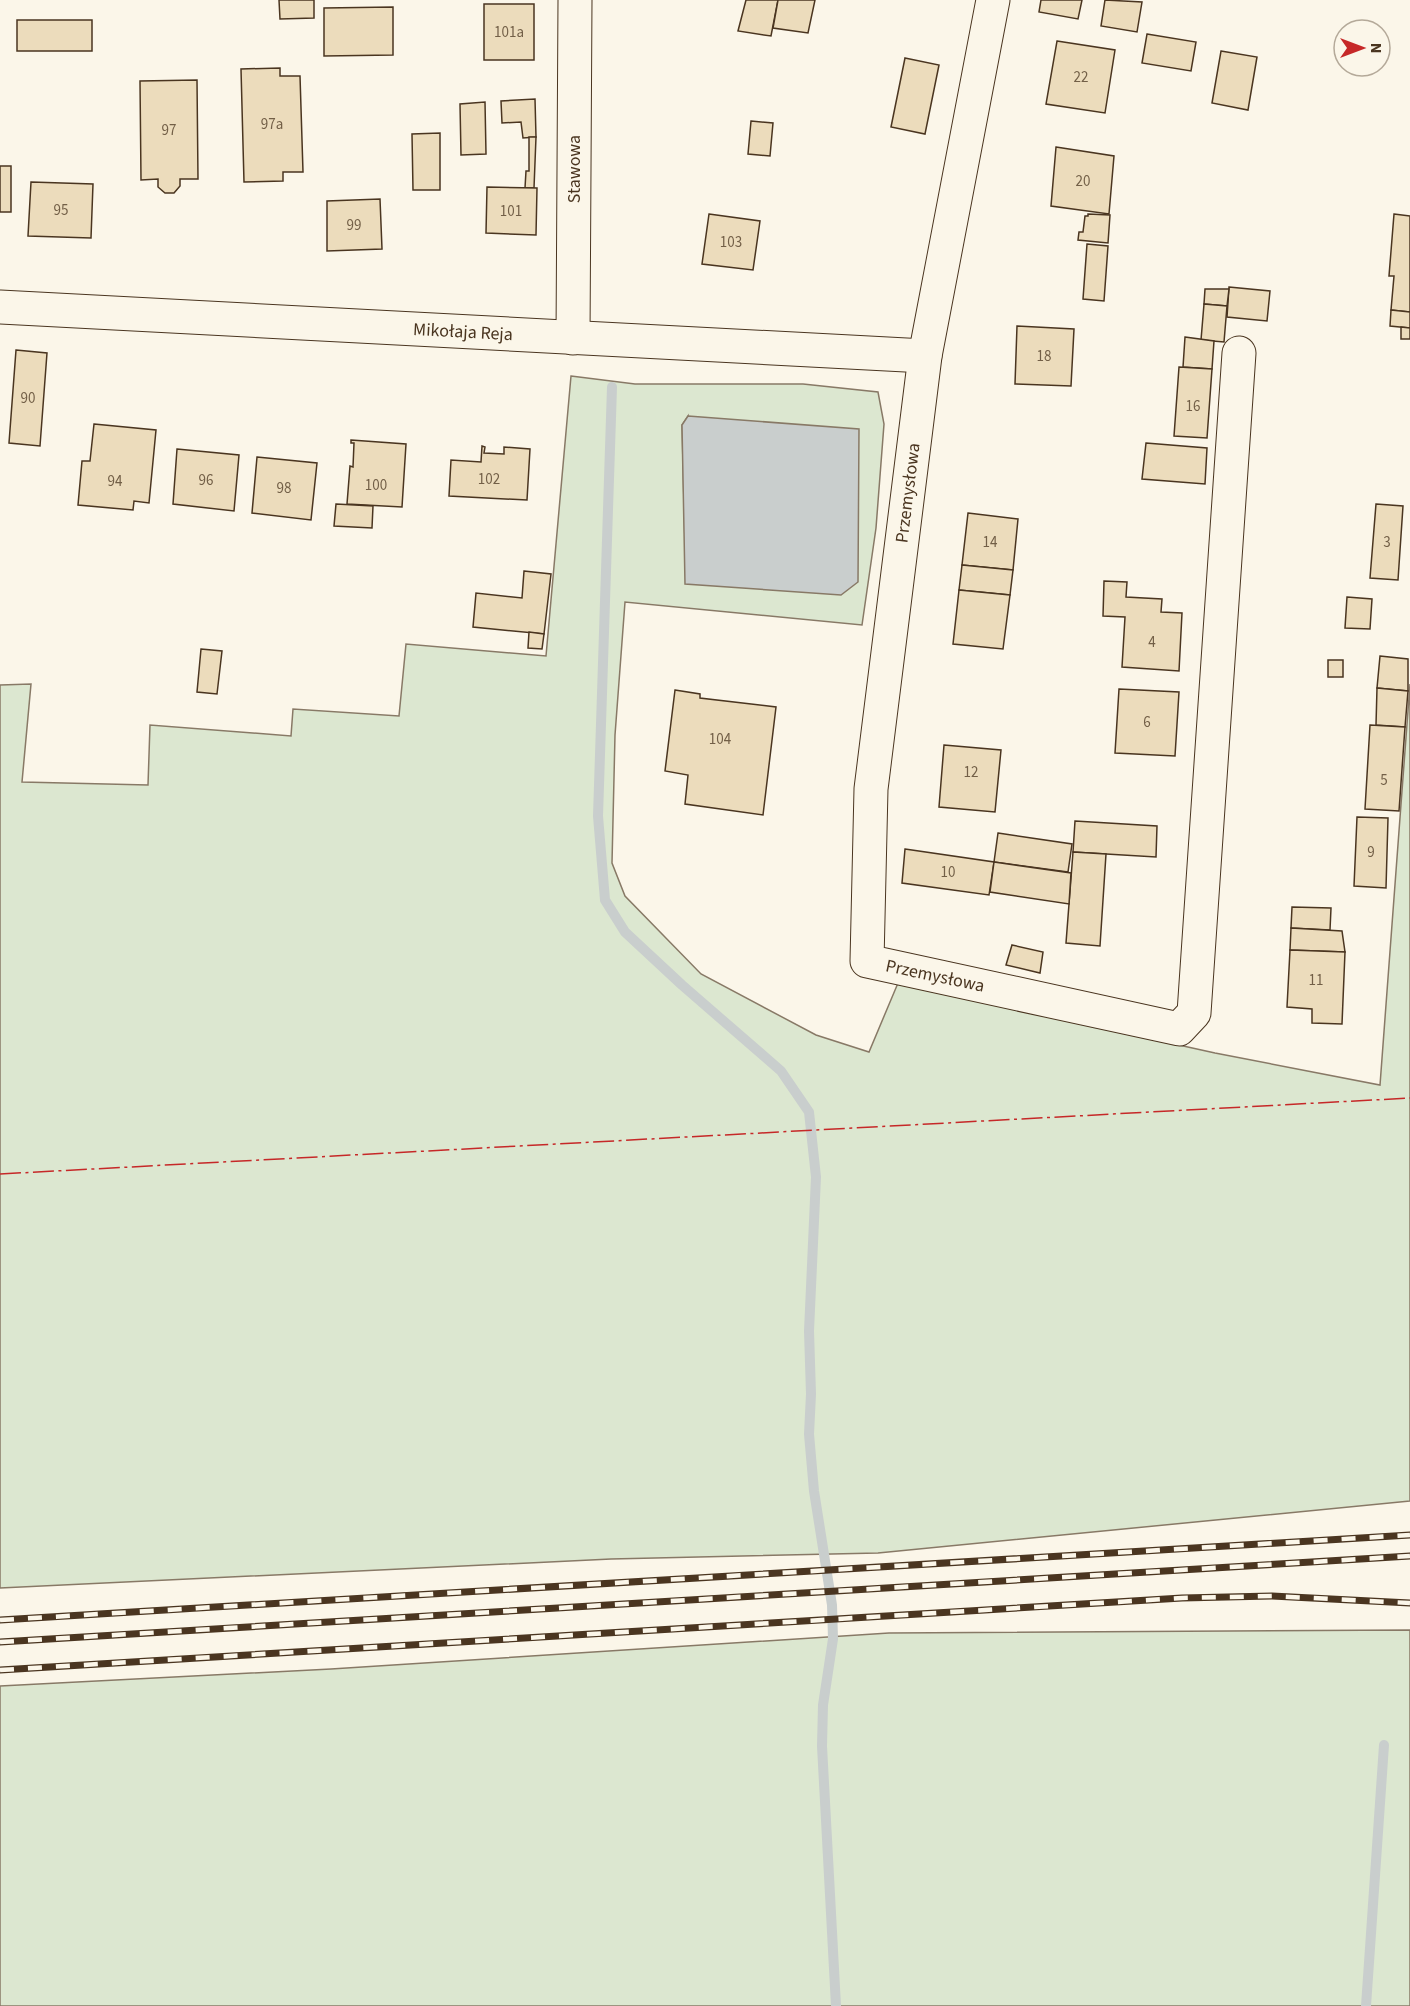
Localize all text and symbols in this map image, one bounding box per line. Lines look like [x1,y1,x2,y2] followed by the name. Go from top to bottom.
[1332,18,1392,78] north arrow
[494,22,524,43] house number: 101a
[1365,43,1387,53] text: N
[1074,67,1088,88] house number: 22
[261,114,283,135] house number: 97a
[162,120,176,141] house number: 97
[562,135,587,203] street label: Stawowa
[1076,171,1090,192] house number: 20
[54,200,68,221] house number: 95
[500,201,522,222] house number: 101
[347,215,361,236] house number: 99
[720,232,742,253] house number: 103
[412,317,514,347] street label: Mikołaja Reja
[1037,346,1051,367] house number: 18
[21,388,35,409] house number: 90
[1186,396,1200,417] house number: 16
[889,442,927,544] street label: Przemysłowa
[478,469,500,490] house number: 102
[199,470,213,491] house number: 96
[108,471,123,492] house number: 94
[365,475,387,496] house number: 100
[277,478,291,499] house number: 98
[983,532,998,553] house number: 14
[1383,532,1391,553] house number: 3
[1148,632,1156,653] house number: 4
[1143,712,1151,733] house number: 6
[709,729,732,750] house number: 104
[964,762,978,783] house number: 12
[1380,770,1388,791] house number: 5
[1367,842,1375,863] house number: 9
[941,862,955,883] house number: 10
[883,953,987,999] street label: Przemysłowa
[1309,970,1323,991] house number: 11

